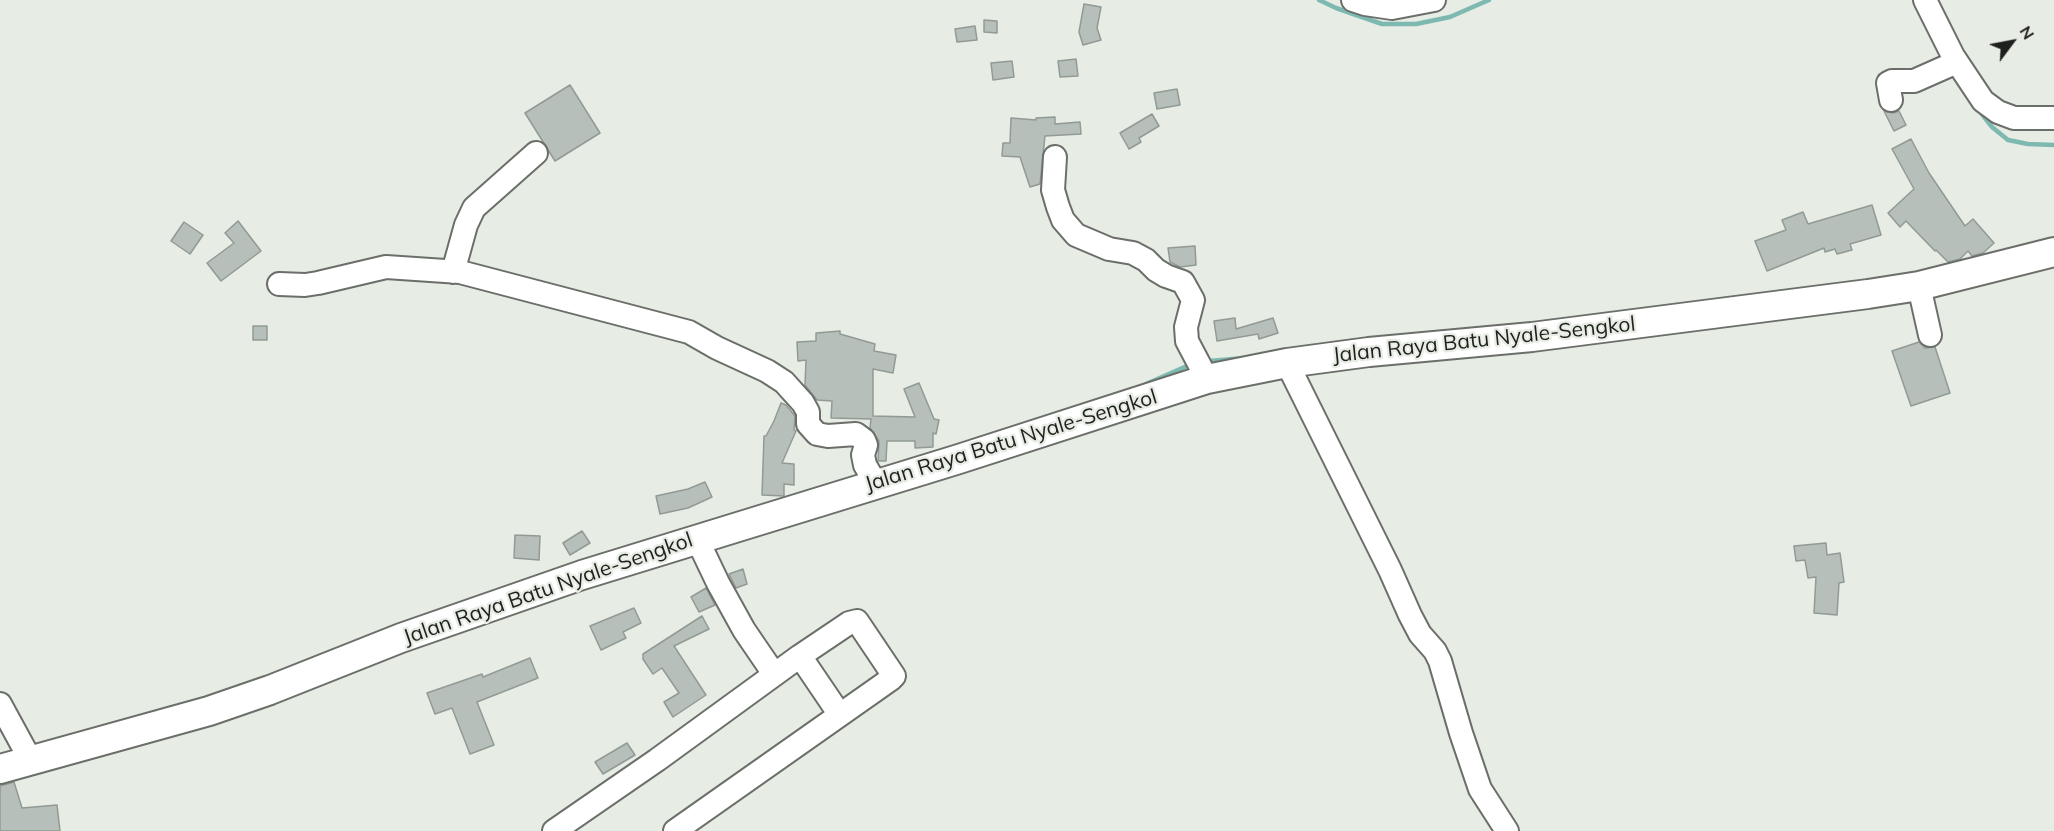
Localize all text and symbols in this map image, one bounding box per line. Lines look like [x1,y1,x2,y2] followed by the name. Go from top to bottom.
[1982,12,2042,72] north arrow
[2016,22,2039,43] text: N
[1331,312,1637,368] street label: Jalan Raya Batu Nyale-Sengkol
[862,384,1160,498] street label: Jalan Raya Batu Nyale-Sengkol
[400,528,696,650] street label: Jalan Raya Batu Nyale-Sengkol

